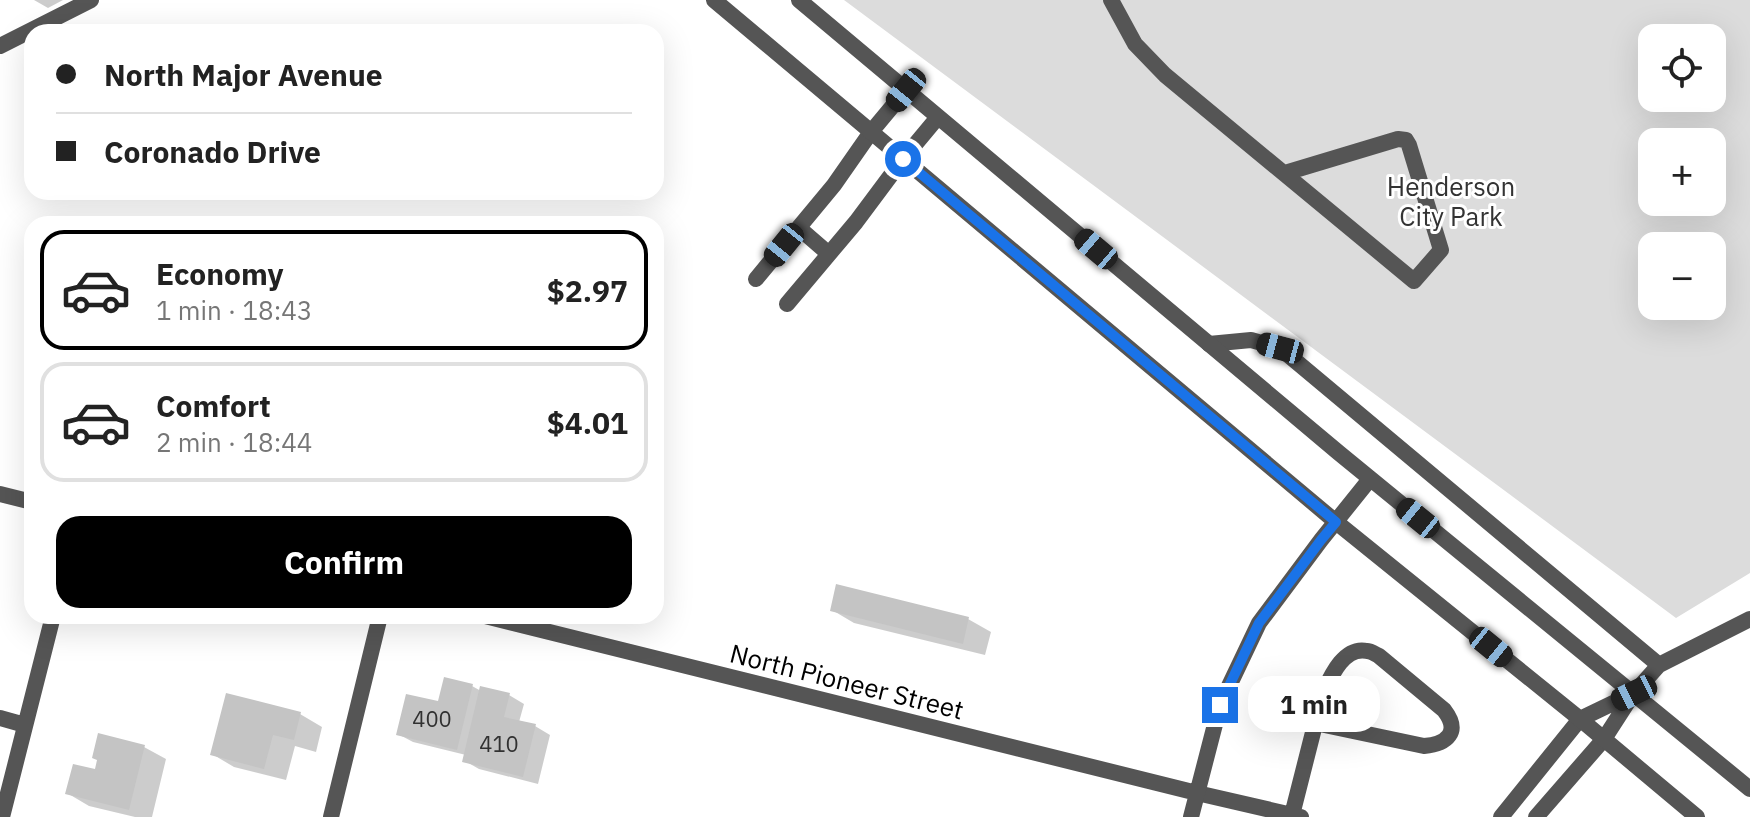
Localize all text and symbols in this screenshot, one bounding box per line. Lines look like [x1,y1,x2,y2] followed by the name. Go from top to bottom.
[1638,24,1726,320] map controls
[1638,24,1726,112] button: locate
[104,55,383,94] text: North Major Avenue
[882,64,930,116] car
[1638,128,1726,216] button: +
[104,132,321,171] text: Coronado Drive
[885,141,921,177] route start
[1387,169,1515,233] park label: Henderson City Park
[760,219,808,271] car
[1070,224,1122,274] car
[1638,232,1726,320] button: −
[60,254,132,326] icon: car
[156,254,284,293] text: Economy
[547,271,628,310] text: $2.97
[156,293,312,327] text: 1 min · 18:43
[1254,330,1306,366] car
[60,386,132,458] icon: car
[156,386,271,425] text: Comfort
[547,403,628,442] text: $4.01
[156,425,312,459] text: 2 min · 18:44
[1392,494,1444,542] car
[56,516,632,608] button: Confirm
[1465,623,1517,671] car
[727,636,967,726] street label: North Pioneer Street
[1607,672,1661,714] car
[1248,677,1380,733] callout: 1 min
[1202,687,1238,723] route end
[1280,687,1348,721] text: 1 min
[412,704,452,733] house number: 400
[479,729,519,758] house number: 410

